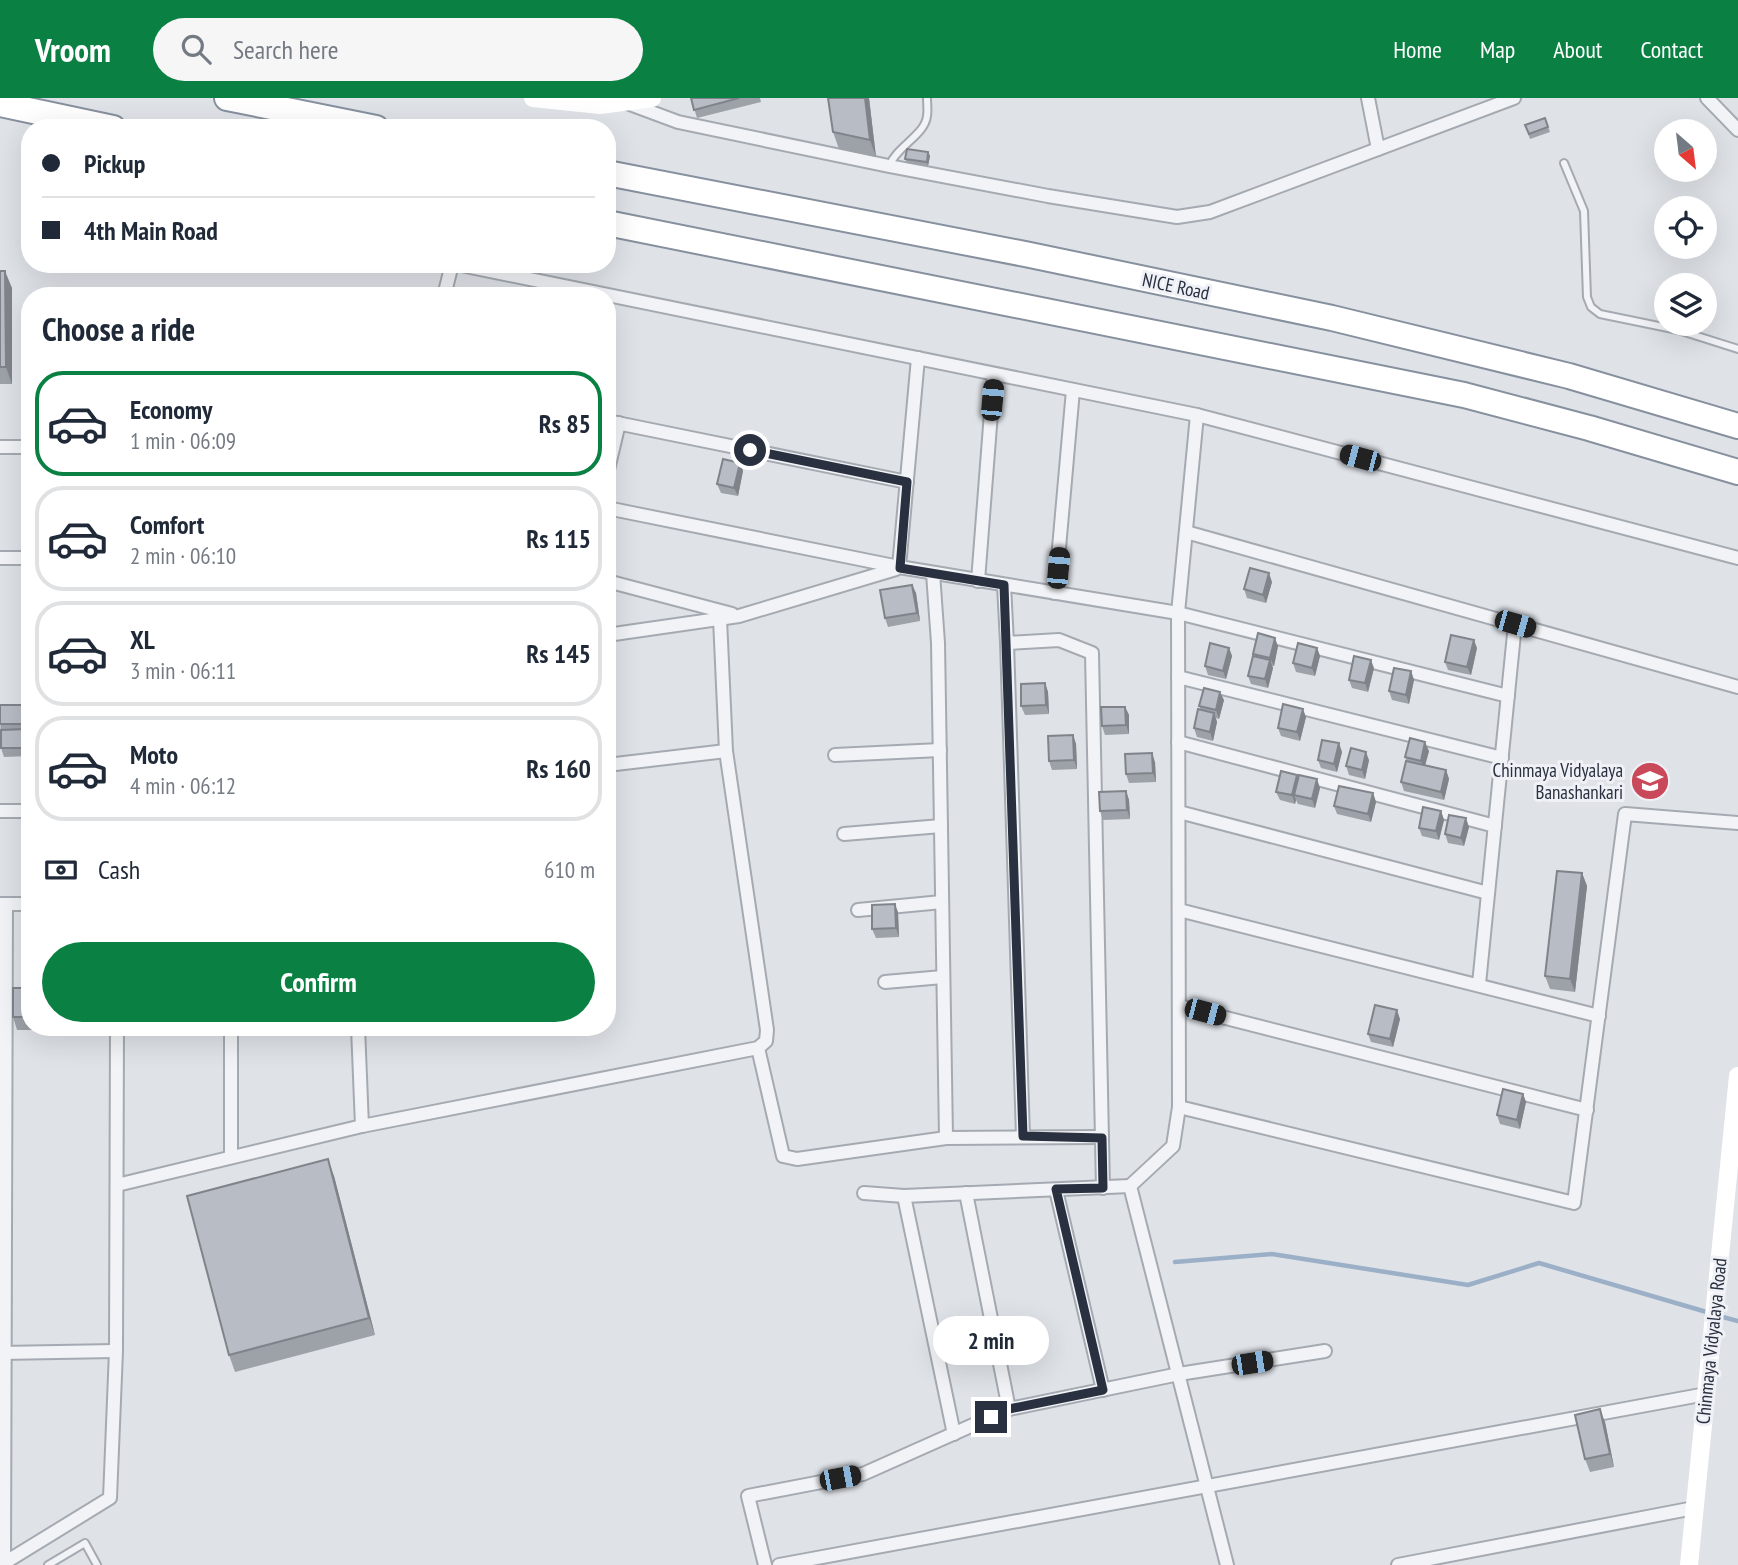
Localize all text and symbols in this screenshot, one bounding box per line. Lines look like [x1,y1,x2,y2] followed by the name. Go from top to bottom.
[153,18,643,81] search box
[35,28,111,71] text: Vroom
[177,30,215,68] icon: search
[233,33,339,66] text: Search here
[1393,34,1442,65] text: Home
[1480,34,1515,65] text: Map
[1553,34,1602,65] text: About
[1640,34,1703,65] text: Contact
[1654,119,1717,182] north arrow
[1654,119,1717,336] map controls
[84,147,145,180] text: Pickup
[1654,196,1717,259] button: locate
[84,214,218,247] text: 4th Main Road
[1140,267,1212,305] street label: NICE Road
[1654,273,1717,336] button: layers
[42,308,195,350] text: Choose a ride
[980,378,1005,422] car
[46,392,109,455] icon: car
[130,393,212,426] text: Economy
[539,407,591,440] text: Rs 85
[130,426,236,455] text: 1 min · 06:09
[734,434,766,466] route start
[1337,442,1384,474] car
[46,507,109,570] icon: car
[130,508,204,541] text: Comfort
[526,522,591,555] text: Rs 115
[130,541,236,570] text: 2 min · 06:10
[1046,546,1071,590] car
[1492,608,1539,640] car
[46,622,109,685] icon: car
[130,623,155,656] text: XL
[526,637,591,670] text: Rs 145
[130,656,236,685] text: 3 min · 06:11
[46,737,109,800] icon: car
[130,738,178,771] text: Moto
[526,752,591,785] text: Rs 160
[1493,758,1623,804] place label: Chinmaya Vidyalaya Banashankari
[1629,760,1671,802] school or university icon: Chinmaya Vidyalaya Banashankari
[130,771,236,800] text: 4 min · 06:12
[42,851,80,889] icon: cash
[98,853,140,886] text: Cash
[544,855,595,884] text: 610 m
[42,942,595,1022] button: Confirm
[1182,996,1229,1028] car
[1690,1257,1732,1425] street label: Chinmaya Vidyalaya Road
[933,1316,1049,1364] callout: 2 min
[968,1326,1014,1355] text: 2 min
[1230,1349,1275,1377] car
[975,1401,1007,1433] route end
[818,1464,863,1492] car

